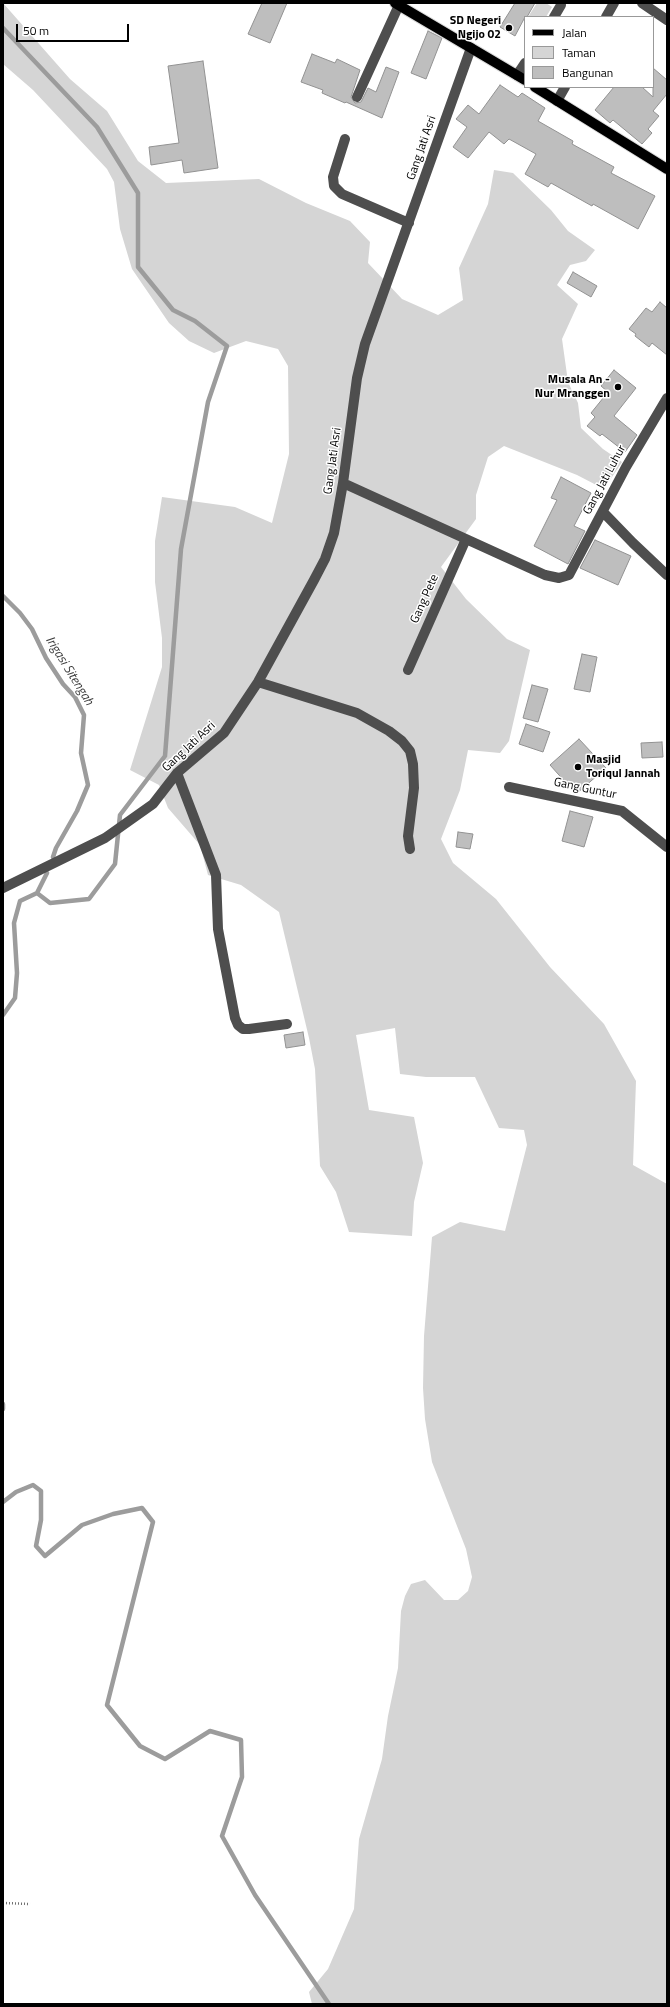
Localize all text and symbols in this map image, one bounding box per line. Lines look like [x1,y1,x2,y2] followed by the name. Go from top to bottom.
[450,14,501,42] place label: SD Negeri Ngijo 02
[18,16,131,42] scale bar
[524,16,654,88] legend
[23,21,49,40] text: 50 m
[504,23,514,33] marker: SD Negeri Ngijo 02
[562,23,587,42] text: Jalan
[562,43,596,62] text: Taman
[562,63,613,82] text: Bangunan
[404,114,440,182] street label: Gang Jati Asri
[535,373,610,401] place label: Musala An - Nur Mranggen
[613,382,623,392] marker: Musala An - Nur Mranggen
[321,427,345,495] street label: Gang Jati Asri
[581,443,629,517] street label: Gang Jati Luhur
[408,572,442,626] street label: Gang Pete
[42,634,96,708] water label: Irigasi Sitengah
[160,719,218,775] street label: Gang Jati Asri
[586,753,660,781] place label: Masjid Toriqul Jannah
[573,762,583,772] marker: Masjid Toriqul Jannah
[552,775,618,803] street label: Gang Guntur

